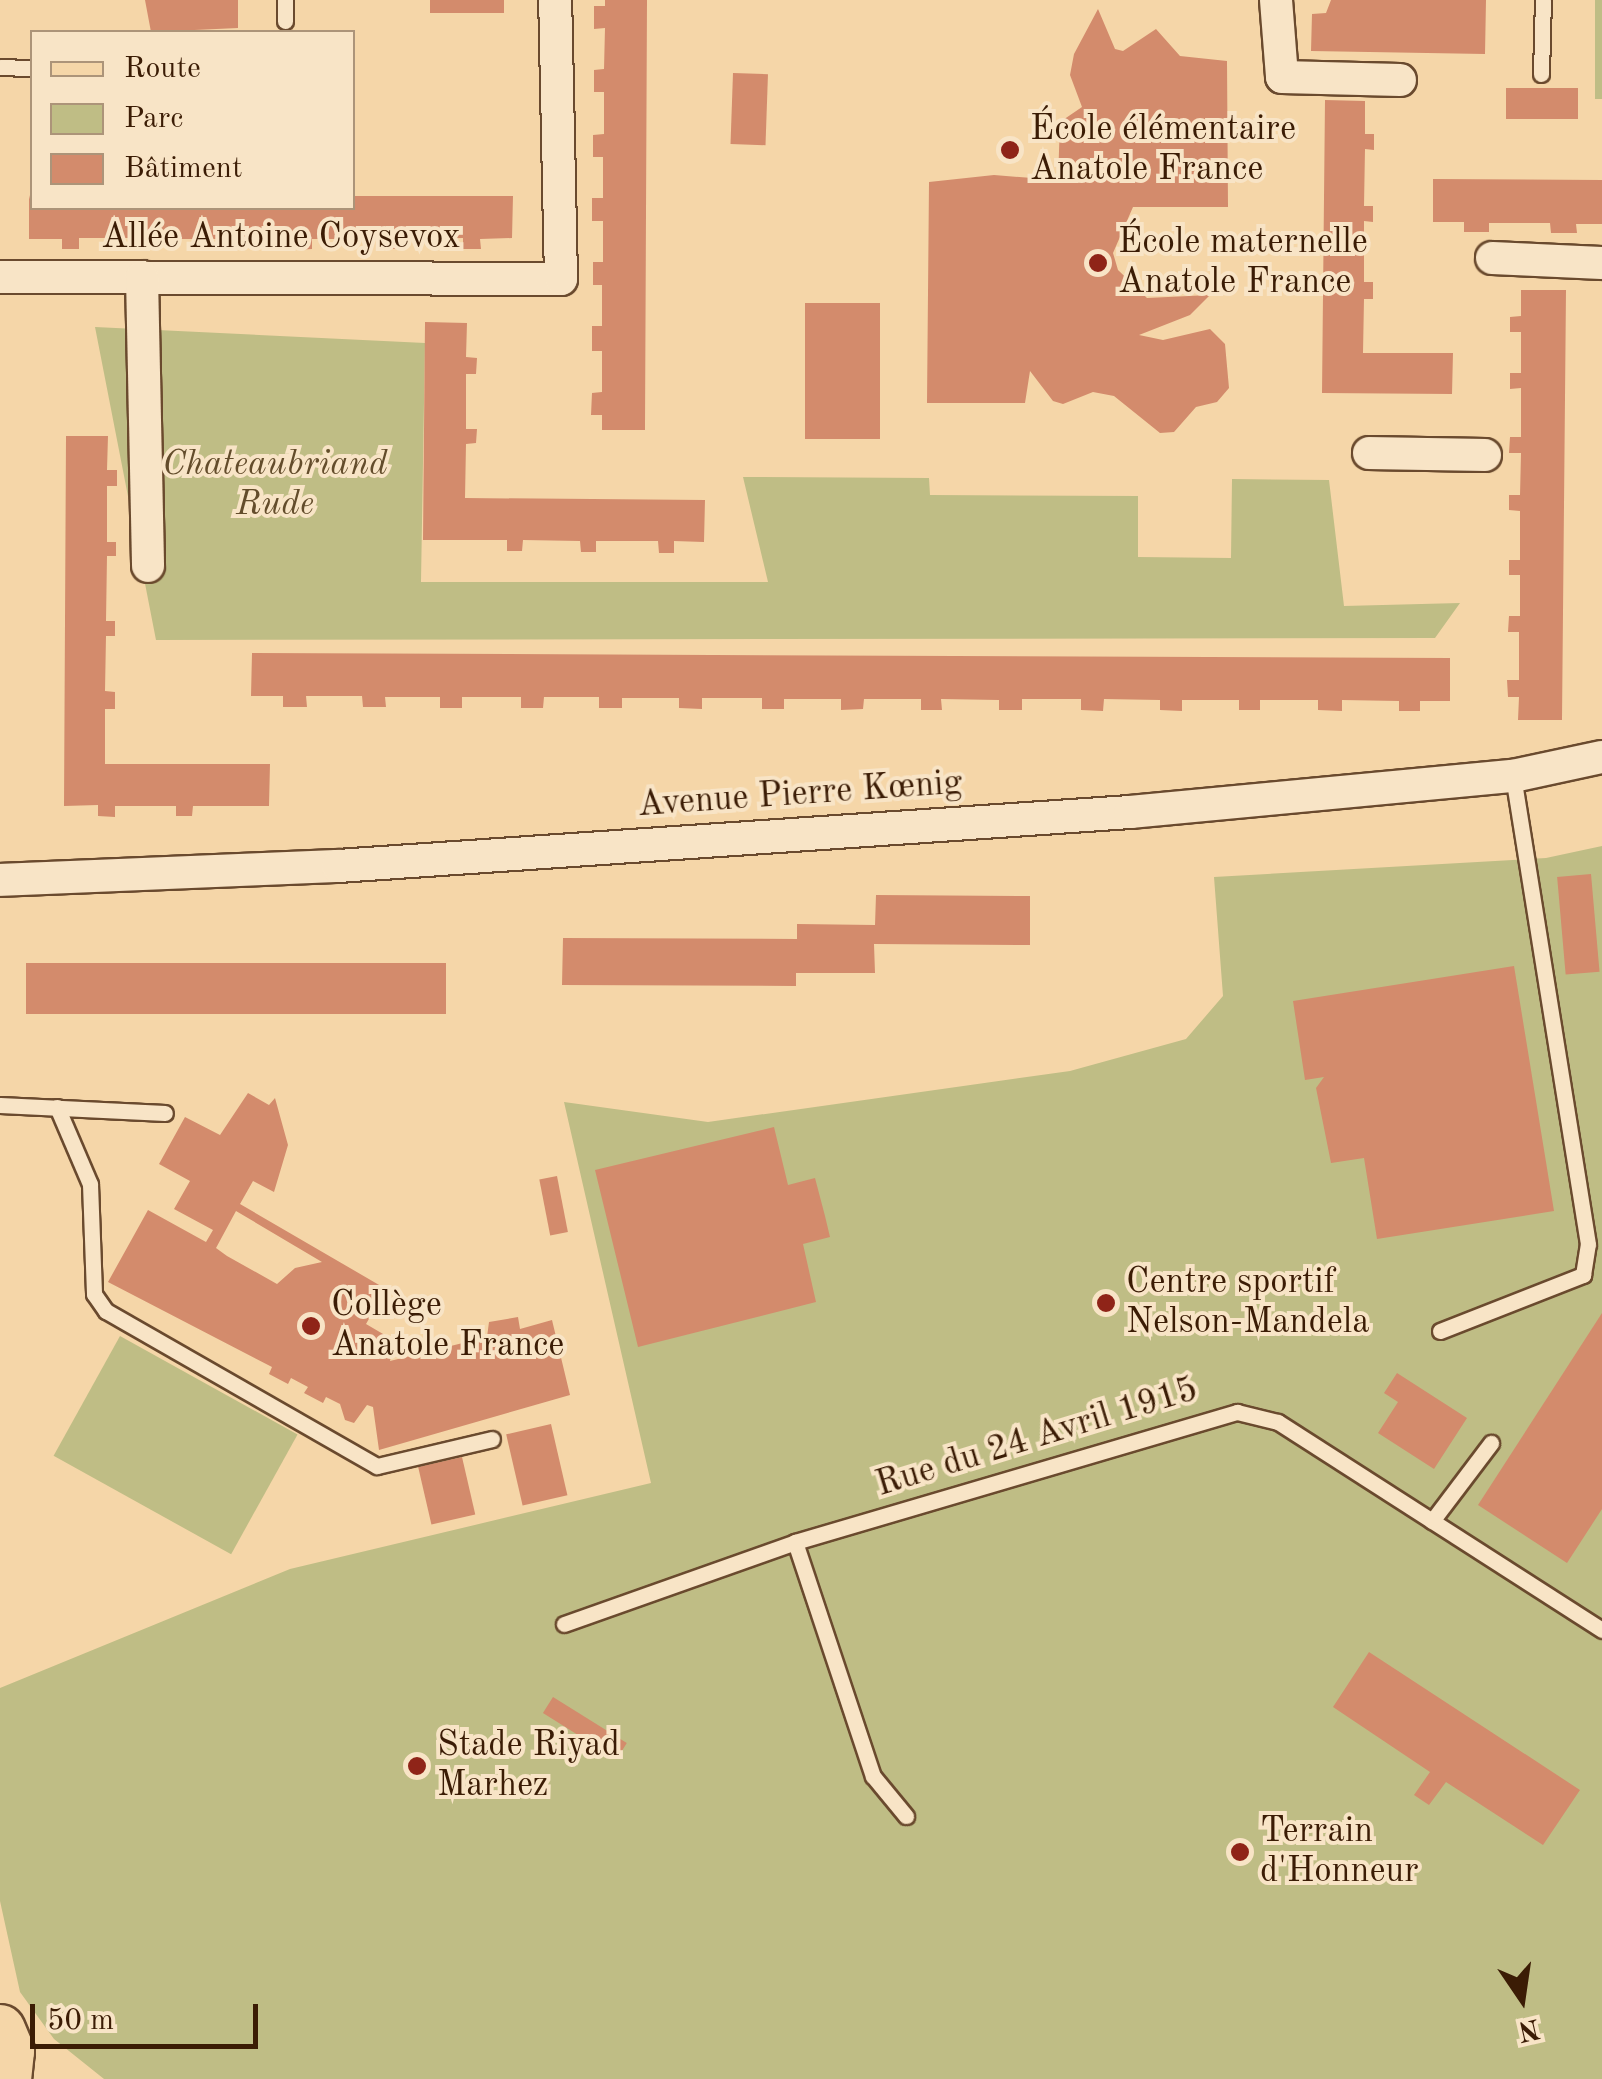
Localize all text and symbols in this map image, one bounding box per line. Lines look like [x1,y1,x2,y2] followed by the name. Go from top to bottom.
[30,30,355,210] legend
[124,54,201,84] text: Route
[124,104,183,134] text: Parc
[1030,109,1296,191] place label: École élémentaire Anatole France
[999,139,1021,161] marker: École élémentaire Anatole France
[124,154,242,184] text: Bâtiment
[101,217,461,259] street label: Allée Antoine Coysevox
[1118,222,1368,304] place label: École maternelle Anatole France
[1087,252,1109,274] marker: École maternelle Anatole France
[162,444,388,526] park label: Chateaubriand Rude
[636,763,964,827] street label: Avenue Pierre Kœnig
[1126,1262,1370,1344] place label: Centre sportif Nelson-Mandela
[331,1285,564,1367] place label: Collège Anatole France
[1095,1292,1117,1314] marker: Centre sportif Nelson-Mandela
[300,1315,322,1337] marker: Collège Anatole France
[871,1369,1203,1507] street label: Rue du 24 Avril 1915
[437,1725,620,1807] place label: Stade Riyad Marhez
[406,1755,428,1777] marker: Stade Riyad Marhez
[1260,1811,1419,1893] place label: Terrain d'Honneur
[1229,1841,1251,1863] marker: Terrain d'Honneur
[1472,1949,1572,2049] north arrow
[35,1984,262,2046] scale bar
[47,2006,114,2036] text: 50 m
[1515,2012,1542,2044] text: N

